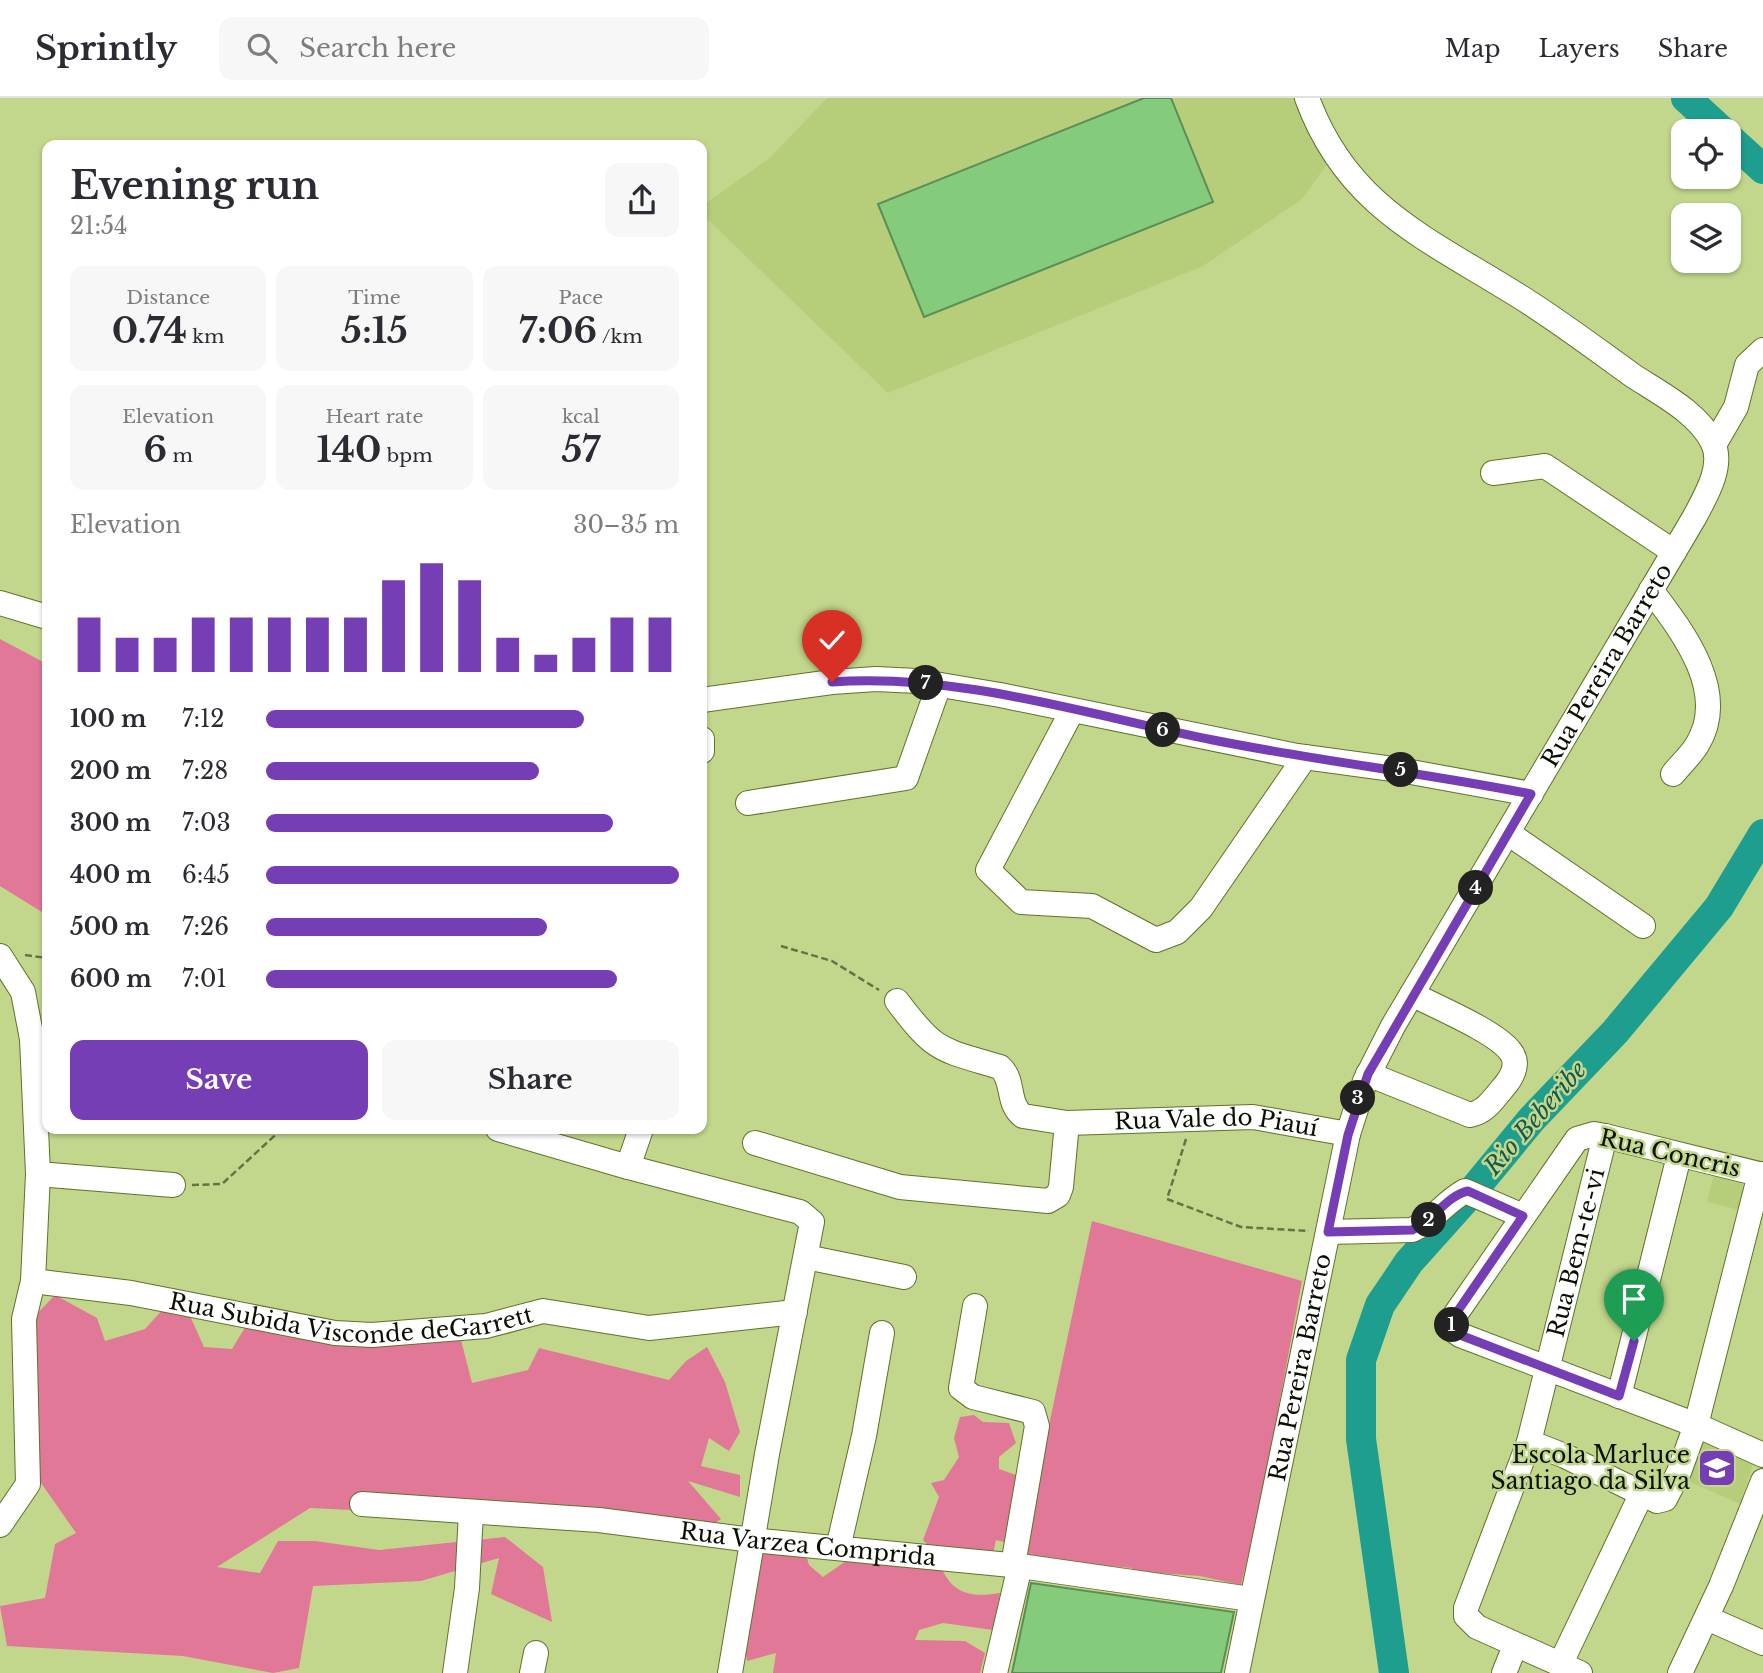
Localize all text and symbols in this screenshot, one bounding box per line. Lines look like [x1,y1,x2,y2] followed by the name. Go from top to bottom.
[219,17,709,80] search box
[35,28,177,69] text: Sprintly
[243,29,281,67] icon: search
[299,32,456,64] text: Search here
[1445,34,1501,63] text: Map
[1539,34,1620,63] text: Layers
[1658,34,1728,63] text: Share
[1671,119,1741,273] map controls
[1671,119,1741,189] button: locate
[70,162,319,209] text: Evening run
[605,163,679,237] button: share
[1671,203,1741,273] button: layers
[70,212,128,240] text: 21:54
[126,286,210,309] text: Distance
[348,286,401,309] text: Time
[559,286,603,309] text: Pace
[112,309,187,352] text: 0.74
[341,309,408,352] text: 5:15
[519,309,597,352] text: 7:06
[187,325,224,348] text: km
[597,325,643,348] text: /km
[122,405,214,428] text: Elevation
[326,405,423,428] text: Heart rate
[562,405,600,428] text: kcal
[143,428,167,471] text: 6
[316,428,381,471] text: 140
[561,428,600,471] text: 57
[167,444,193,467] text: m
[381,444,433,467] text: bpm
[70,511,181,539] text: Elevation
[573,511,679,539] text: 30–35 m
[1536,558,1678,772] street label: Rua Pereira Barreto
[802,610,862,682] pin
[813,621,851,659] icon: check
[908,666,944,700] pin: 7
[921,671,930,694] text: 7
[70,705,146,733] text: 100 m
[182,705,225,733] text: 7:12
[1146,712,1180,748] pin: 6
[1156,718,1169,741] text: 6
[1384,752,1418,788] pin: 5
[70,757,151,785] text: 200 m
[182,757,228,785] text: 7:28
[1395,758,1406,781] text: 5
[70,809,151,837] text: 300 m
[182,809,231,837] text: 7:03
[70,861,152,889] text: 400 m
[182,861,230,889] text: 6:45
[1458,870,1494,906] pin: 4
[1469,876,1482,899] text: 4
[70,913,150,941] text: 500 m
[182,913,229,941] text: 7:26
[70,965,152,993] text: 600 m
[182,965,227,993] text: 7:01
[70,1040,368,1120] button: Save
[382,1040,679,1120] button: Share
[1477,1055,1592,1181] water label: Rio Beberibe
[1340,1080,1376,1116] pin: 3
[1351,1086,1364,1109] text: 3
[1114,1103,1320,1142] street label: Rua Vale do Piauí
[1597,1123,1743,1183] street label: Rua Concris
[1542,1165,1610,1340] street label: Rua Bem-te-vi
[1412,1202,1446,1238] pin: 2
[1422,1208,1435,1231] text: 2
[1263,1251,1337,1484] street label: Rua Pereira Barreto
[1604,1269,1664,1341] pin
[1615,1280,1653,1318] icon: arrive
[167,1287,536,1349] street label: Rua Subida Visconde deGarrett
[1434,1308,1470,1342] pin: 1
[1447,1313,1456,1336] text: 1
[1491,1441,1690,1495] place label: Escola Marluce Santiago da Silva
[1696,1447,1738,1489] school or university icon: Escola Marluce Santiago da Silva
[678,1517,938,1572] street label: Rua Varzea Comprida

